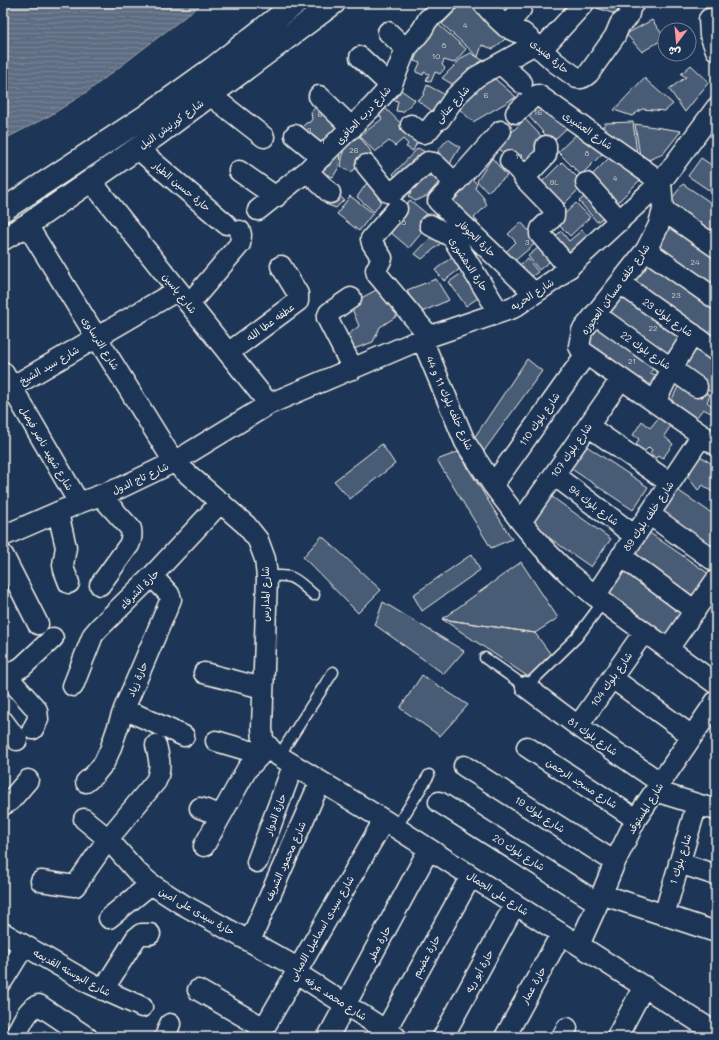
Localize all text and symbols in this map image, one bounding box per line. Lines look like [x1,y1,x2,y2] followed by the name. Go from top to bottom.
[463,20,468,30] house number: 4
[657,22,697,62] north arrow
[528,36,573,76] street label: حارة هنيدى
[442,40,447,50] house number: 8
[666,43,682,61] text: ش
[432,51,440,61] house number: 10
[332,82,395,148] street label: شارع درب الحافرى
[432,82,473,126] street label: شارع عنانى
[484,90,489,100] house number: 6
[136,96,207,153] street label: شارع كورنيش النيل
[534,107,542,117] house number: 16
[560,108,616,153] street label: شارع العشيرى
[318,109,323,119] house number: 6
[307,125,312,135] house number: 3
[321,136,325,146] house number: 1
[349,145,359,155] house number: 26
[585,148,590,158] house number: 8
[515,151,524,161] house number: 17
[149,157,214,214] street label: حارة حسين الطيار
[613,173,618,183] house number: 4
[550,177,559,187] house number: 9L
[454,215,500,260] street label: حارة الجوفار
[398,217,406,227] house number: 18
[445,234,492,295] street label: حارة الدهشورى
[525,237,530,247] house number: 3
[577,241,654,338] street label: شارع خلف مساكن العجوزه
[690,257,700,267] house number: 24
[159,270,200,317] street label: شارع ياسين
[508,275,557,314] street label: شارع الحريه
[671,290,681,300] house number: 23
[639,294,696,341] street label: شارع بلوك 23
[243,300,297,344] street label: عطفه عطا الله
[78,314,123,373] street label: شارع الترساوى
[649,323,657,333] house number: 22
[617,328,674,373] street label: شارع بلوك 22
[17,342,82,389] street label: شارع سيد الشيخ
[422,354,477,453] street label: شارع خلف بلوك 11 و 44
[628,356,636,366] house number: 21
[515,389,564,449] street label: شارع بلوك 110
[16,403,77,493] street label: شارع شهيد ناصر فيصل
[547,420,596,481] street label: شارع بلوك 107
[109,459,171,498] street label: شارع تاج الدول
[619,478,678,554] street label: شارع خلف بلوك 89
[566,482,622,529] street label: شارع بلوك 94
[116,566,162,612] street label: حارة الشرفاء
[258,566,273,622] street label: شارع المدارس
[587,649,636,710] street label: شارع بلوك 104
[123,659,151,699] street label: حارة زياد
[565,714,621,759] street label: شارع بلوك 81
[543,755,621,812] street label: شارع مسجد الرحمن
[624,780,667,837] street label: شارع المستوقد
[260,791,289,837] street label: حارة الدوار
[511,792,568,837] street label: شارع بلوك 19
[261,819,310,904] street label: شارع محمود الشريف
[490,830,548,875] street label: شارع بلوك 20
[666,832,695,886] street label: شارع بلوك 1
[464,868,532,919] street label: شارع على الجمال
[285,873,358,984] street label: شارع سيدى اسماعيل الامبابى
[156,884,238,939] street label: حارة سيدى على امين
[364,923,394,964] street label: حارة مطر
[409,932,444,980] street label: حارة عضيم
[30,945,113,1000] street label: شارع البوسته القديمه
[461,947,497,995] street label: حارة أبو ريه
[517,964,549,1007] street label: حارة عمار
[302,973,370,1024] street label: شارع محمد عرفه

